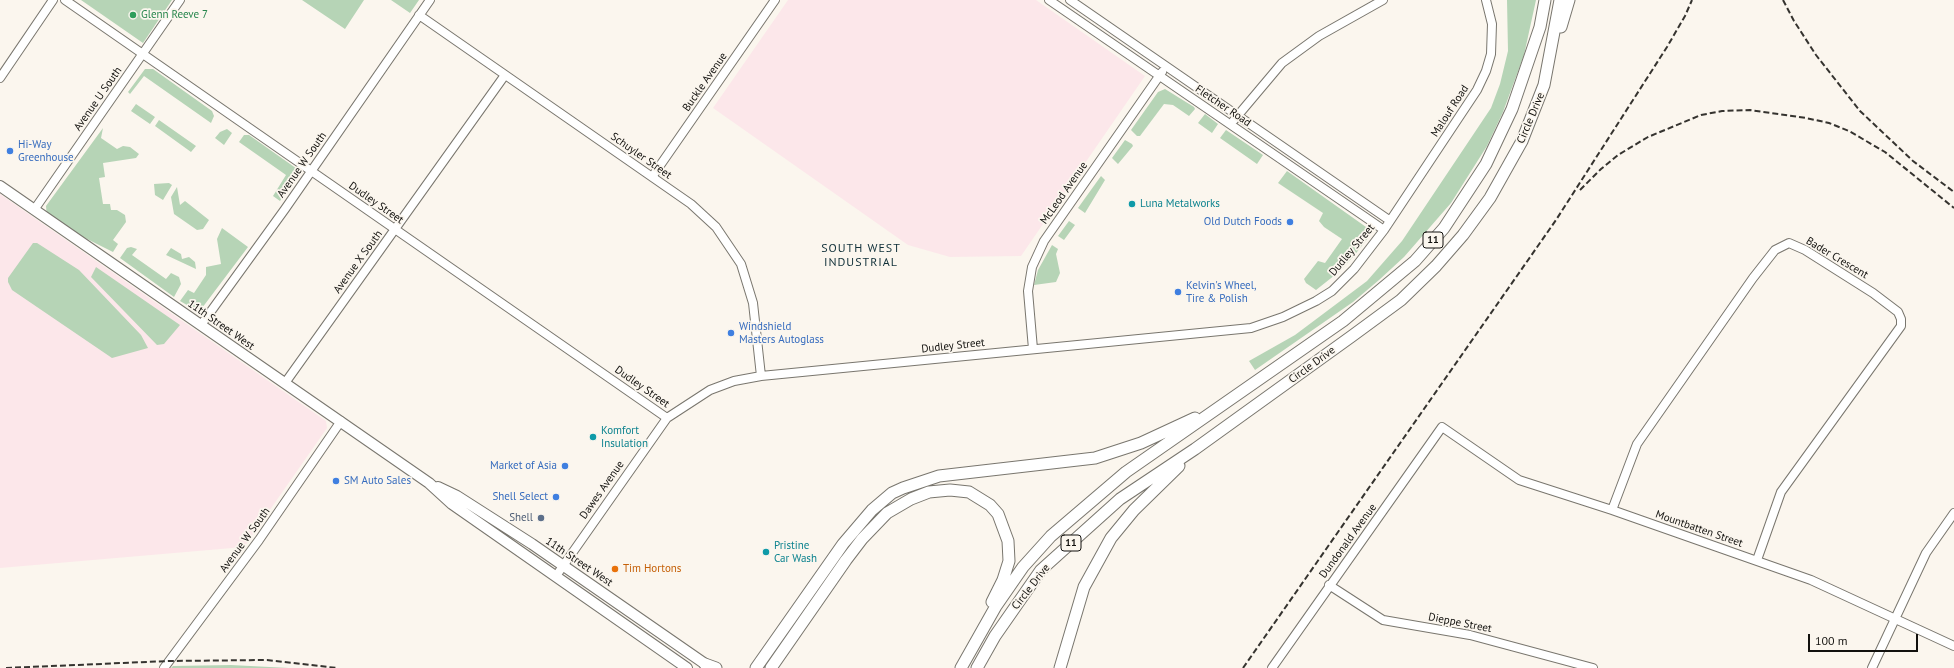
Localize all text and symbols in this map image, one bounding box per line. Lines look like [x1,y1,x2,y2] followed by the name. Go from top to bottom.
[141,8,208,22] place label: Glenn Reeve 7
[128,10,138,20] marker: Glenn Reeve 7
[680,50,730,114] street label: Buckle Avenue
[71,65,125,133] street label: Avenue U South
[1193,82,1253,130] street label: Fletcher Road
[1428,83,1472,139] street label: Malouf Road
[1514,90,1548,146] street label: Circle Drive
[275,130,329,200] street label: Avenue W South
[608,130,674,182] street label: Schuyler Street
[18,138,74,164] place label: Hi-Way Greenhouse
[5,146,15,156] marker: Hi-Way Greenhouse
[1038,159,1090,227] street label: McLeod Avenue
[346,179,406,227] street label: Dudley Street
[1140,197,1220,211] place label: Luna Metalworks
[1127,199,1137,209] marker: Luna Metalworks
[1204,215,1282,229] place label: Old Dutch Foods
[1285,217,1295,227] marker: Old Dutch Foods
[1326,221,1378,279] street label: Dudley Street
[331,228,385,296] street label: Avenue X South
[1423,232,1443,248] road number: 11
[1804,234,1870,282] street label: Bader Crescent
[821,242,901,270] district label: SOUTH WEST INDUSTRIAL
[1186,279,1256,305] place label: Kelvin's Wheel, Tire & Polish
[1173,287,1183,297] marker: Kelvin's Wheel, Tire & Polish
[185,297,257,353] street label: 11th Street West
[739,320,824,346] place label: Windshield Masters Autoglass
[726,328,736,338] marker: Windshield Masters Autoglass
[921,336,985,356] street label: Dudley Street
[1286,344,1338,386] street label: Circle Drive
[612,363,672,411] street label: Dudley Street
[601,424,648,450] place label: Komfort Insulation
[588,432,598,442] marker: Komfort Insulation
[577,458,627,522] street label: Dawes Avenue
[490,459,557,473] place label: Market of Asia
[560,461,570,471] marker: Market of Asia
[344,474,411,488] place label: SM Auto Sales
[331,476,341,486] marker: SM Auto Sales
[492,490,548,504] place label: Shell Select
[551,492,561,502] marker: Shell Select
[1317,501,1379,581] street label: Dundonald Avenue
[217,505,273,575] street label: Avenue W South
[1654,508,1744,550] street label: Mountbatten Street
[509,511,533,525] place label: Shell
[536,513,546,523] marker: Shell
[543,535,615,589] street label: 11th Street West
[1061,535,1081,551] road number: 11
[774,539,817,565] place label: Pristine Car Wash
[761,547,771,557] marker: Pristine Car Wash
[623,562,681,576] place label: Tim Hortons
[1009,562,1053,612] street label: Circle Drive
[610,564,620,574] marker: Tim Hortons
[1427,610,1493,636] street label: Dieppe Street
[1810,626,1920,652] scale bar
[1815,633,1848,648] text: 100 m

